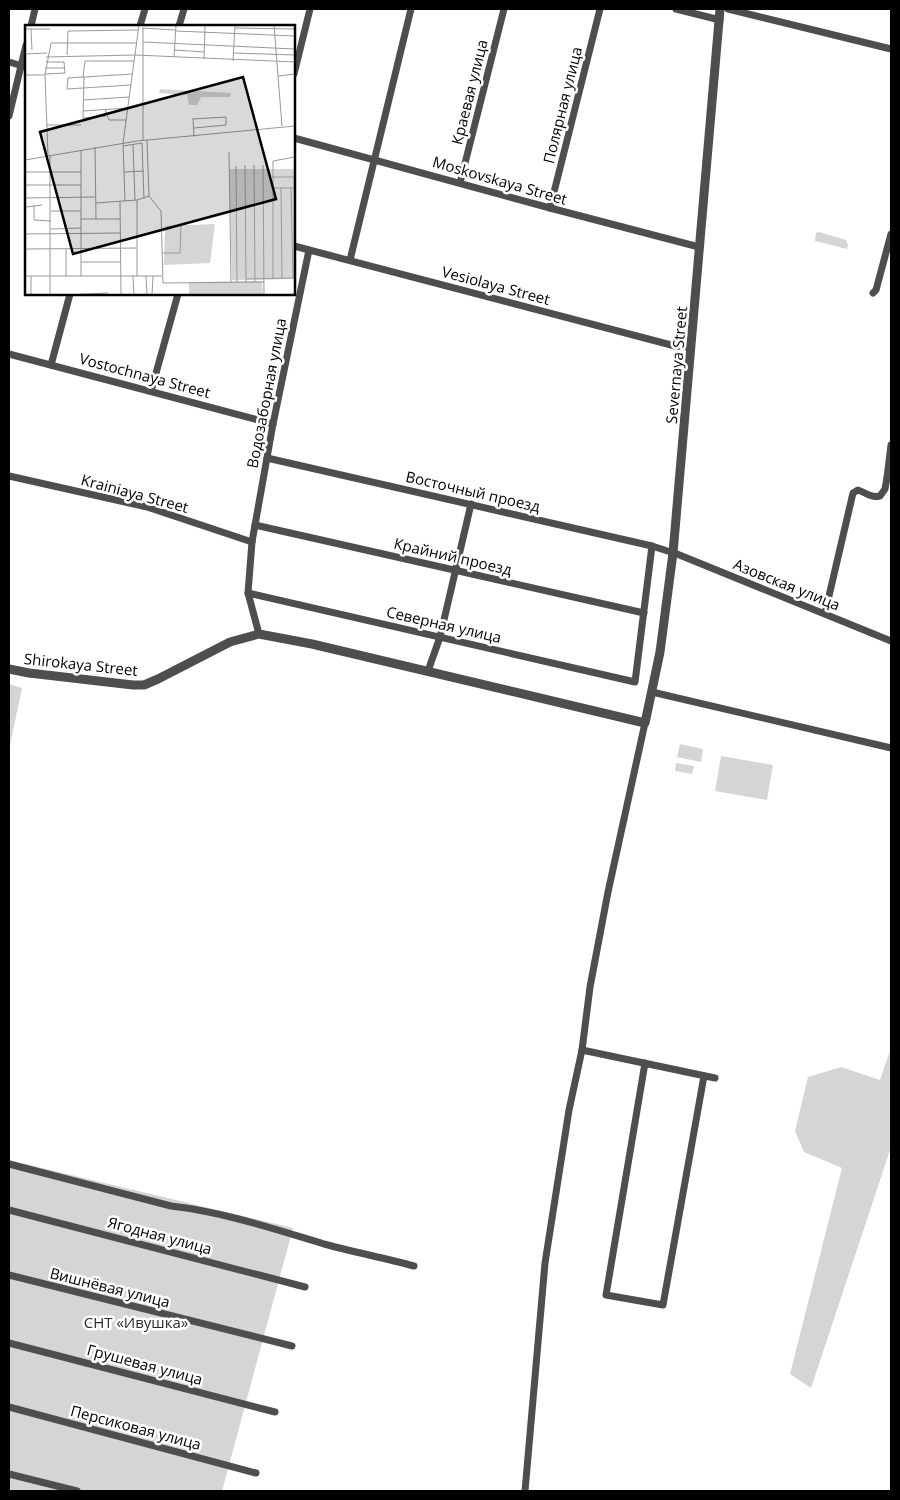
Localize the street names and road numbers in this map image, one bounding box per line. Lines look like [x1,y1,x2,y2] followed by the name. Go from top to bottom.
[446,37,492,147] street label: Краевая улица
[538,45,586,165] street label: Полярная улица
[430,151,570,209] street label: Moskovskaya Street
[440,261,552,309] street label: Vesiolaya Street
[661,305,691,425] street label: Severnaya Street
[242,316,290,470] street label: Водозаборная улица
[77,348,213,402] street label: Vostochnaya Street
[404,466,543,516] street label: Восточный проезд
[79,469,191,517] street label: Krainiaya Street
[392,533,514,579] street label: Крайний проезд
[731,554,843,614] street label: Азовская улица
[385,601,503,647] street label: Северная улица
[23,648,139,680] street label: Shirokaya Street
[106,1211,214,1259] street label: Ягодная улица
[48,1262,172,1312] street label: Вишнёвая улица
[85,1339,205,1389] street label: Грушевая улица
[68,1400,204,1454] street label: Персиковая улица

